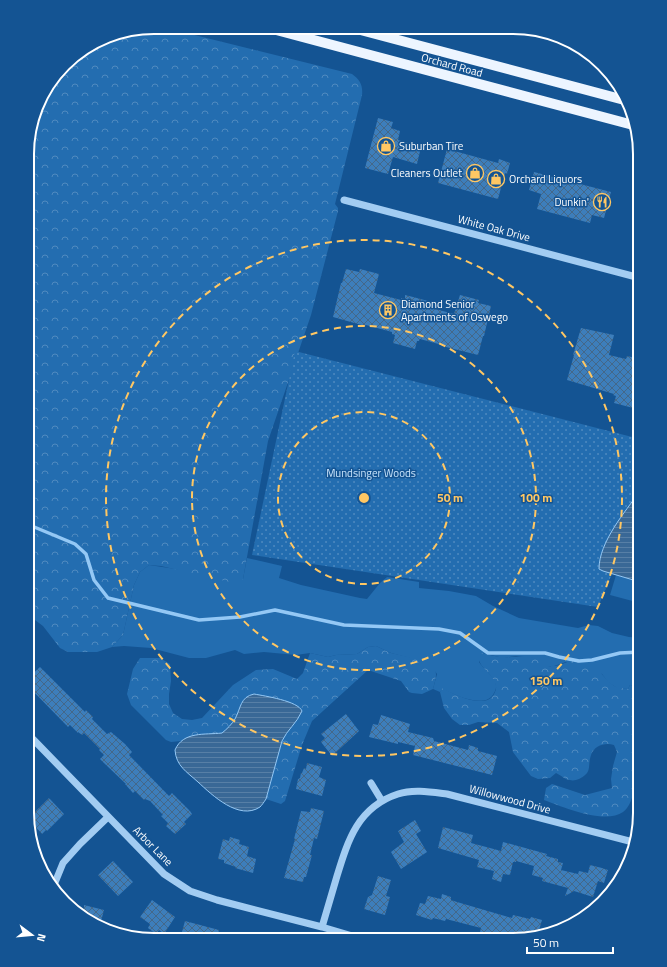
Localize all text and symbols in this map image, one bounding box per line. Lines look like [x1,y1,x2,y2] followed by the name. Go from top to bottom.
[420,49,485,81] street label: Orchard Road
[376,136,396,156] shop icon: Suburban Tire
[399,138,464,154] place label: Suburban Tire
[465,163,485,183] shop icon: Cleaners Outlet
[391,165,462,181] place label: Cleaners Outlet
[486,169,506,189] shop icon: Orchard Liquors
[509,171,582,187] place label: Orchard Liquors
[592,192,612,212] restaurant icon: Dunkin'
[554,194,589,210] place label: Dunkin'
[456,211,532,245] street label: White Oak Drive
[401,296,508,325] place label: Diamond Senior Apartments of Oswego
[378,300,398,320] building icon: Diamond Senior Apartments of Oswego
[326,465,416,481] park label: Mundsinger Woods
[437,488,463,507] text: 50 m
[520,488,552,507] text: 100 m
[357,491,371,505] centre of rings
[530,671,562,690] text: 150 m
[468,780,553,818] street label: Willowwood Drive
[130,823,177,870] street label: Arbor Lane
[12,915,52,955] north arrow
[527,929,613,955] scale bar
[33,932,50,944] text: N
[533,933,559,952] text: 50 m

